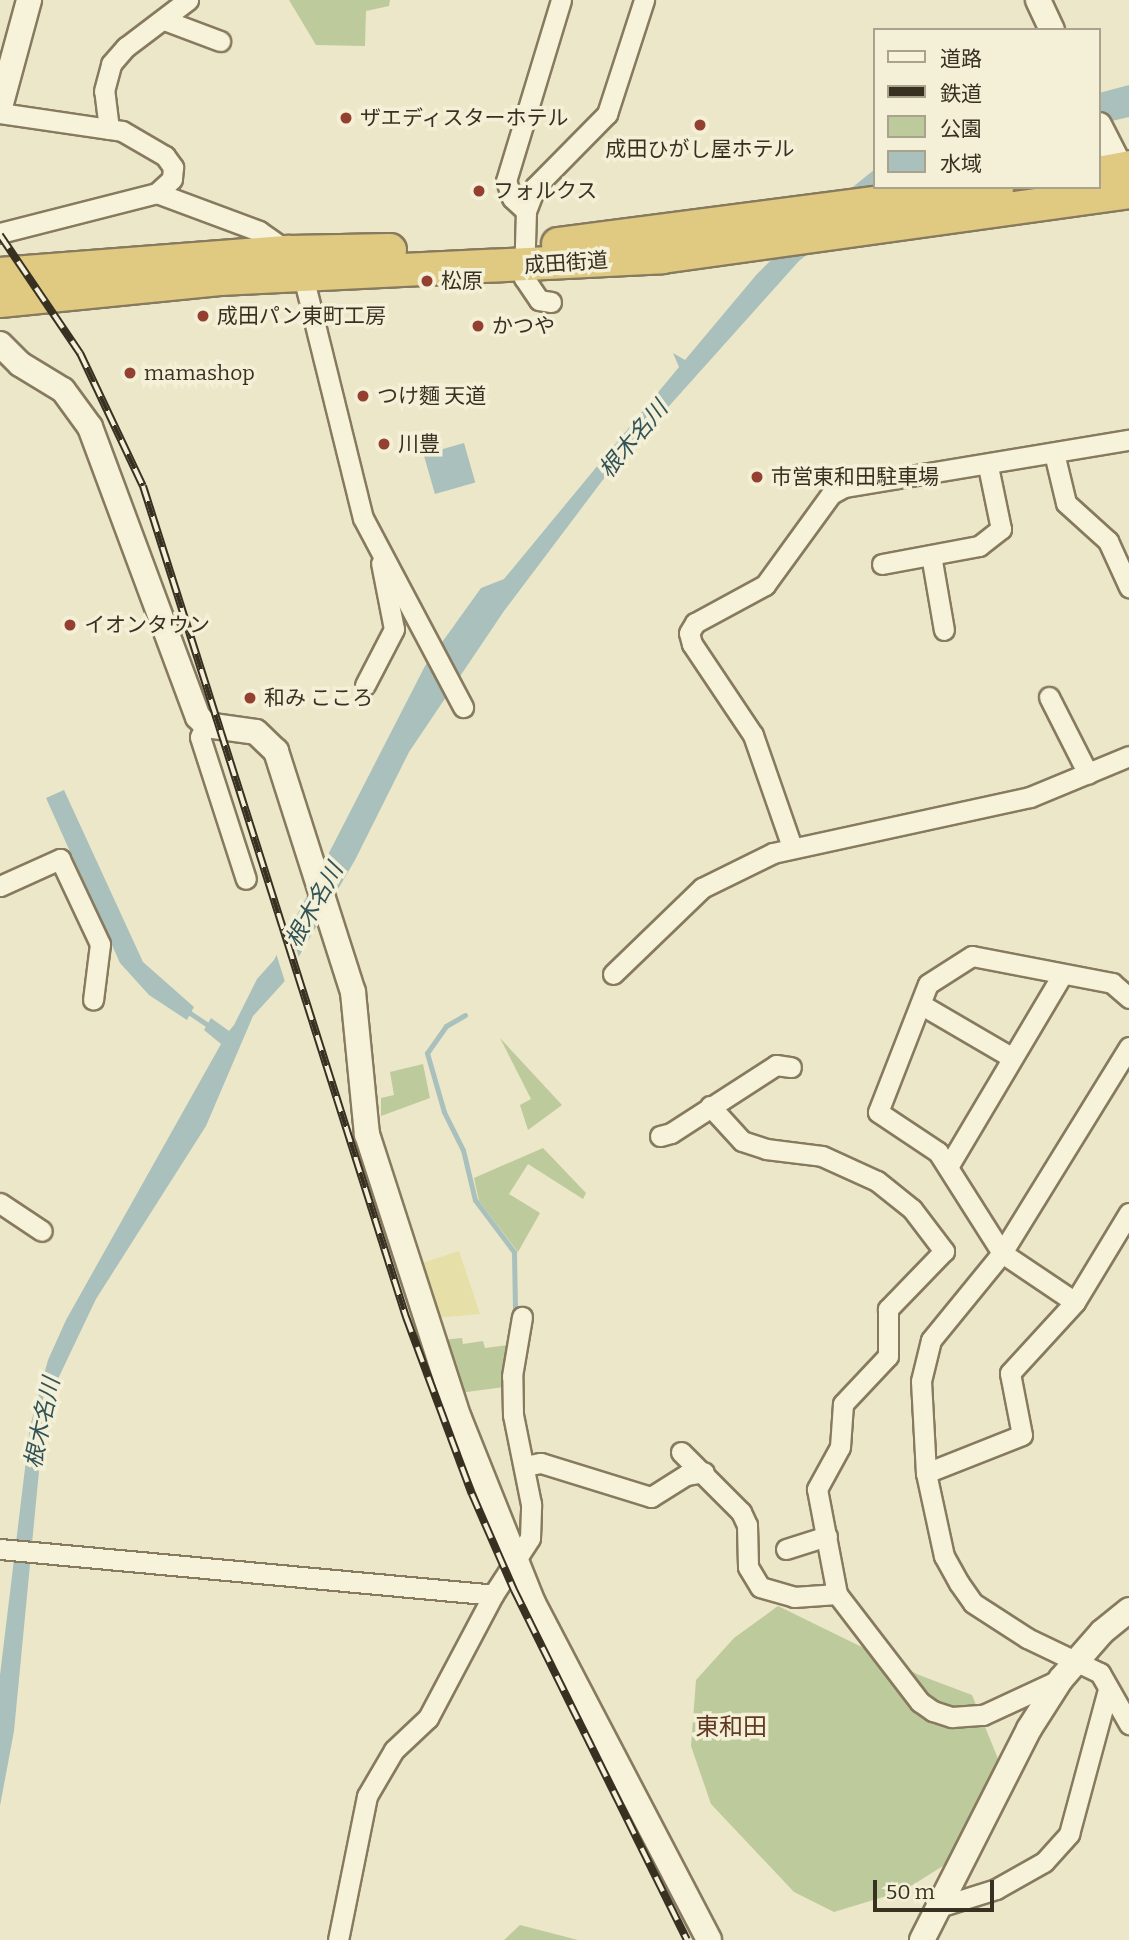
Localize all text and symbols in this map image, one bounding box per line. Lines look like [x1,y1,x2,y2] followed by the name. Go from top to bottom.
[874,28,1101,189] legend
[940,46,982,72] text: 道路
[940,81,982,107] text: 鉄道
[360,105,570,131] place label: ザエディスターホテル
[338,110,354,126] marker: ザエディスターホテル
[940,116,982,142] text: 公園
[692,117,708,133] marker: 成田ひがし屋ホテル
[606,136,794,162] place label: 成田ひがし屋ホテル
[940,151,982,177] text: 水域
[493,178,598,204] place label: フォルクス
[471,183,487,199] marker: フォルクス
[523,248,609,278] street label: 成田街道
[441,268,483,294] place label: 松原
[419,273,435,289] marker: 松原
[217,303,385,329] place label: 成田パン東町工房
[195,308,211,324] marker: 成田パン東町工房
[492,313,555,339] place label: かつや
[470,318,486,334] marker: かつや
[144,360,255,386] place label: mamashop
[122,365,138,381] marker: mamashop
[377,383,486,409] place label: つけ麵 天道
[355,388,371,404] marker: つけ麵 天道
[593,395,673,483] water label: 根木名川
[398,431,440,457] place label: 川豊
[376,436,392,452] marker: 川豊
[771,464,939,490] place label: 市営東和田駐車場
[749,469,765,485] marker: 市営東和田駐車場
[84,612,210,638] place label: イオンタウン
[62,617,78,633] marker: イオンタウン
[264,685,373,711] place label: 和み こころ
[242,690,258,706] marker: 和み こころ
[280,858,348,952] water label: 根木名川
[19,1375,65,1471] water label: 根木名川
[695,1714,767,1742] district label: 東和田
[877,1867,998,1911] scale bar
[886,1879,935,1905] text: 50 m

